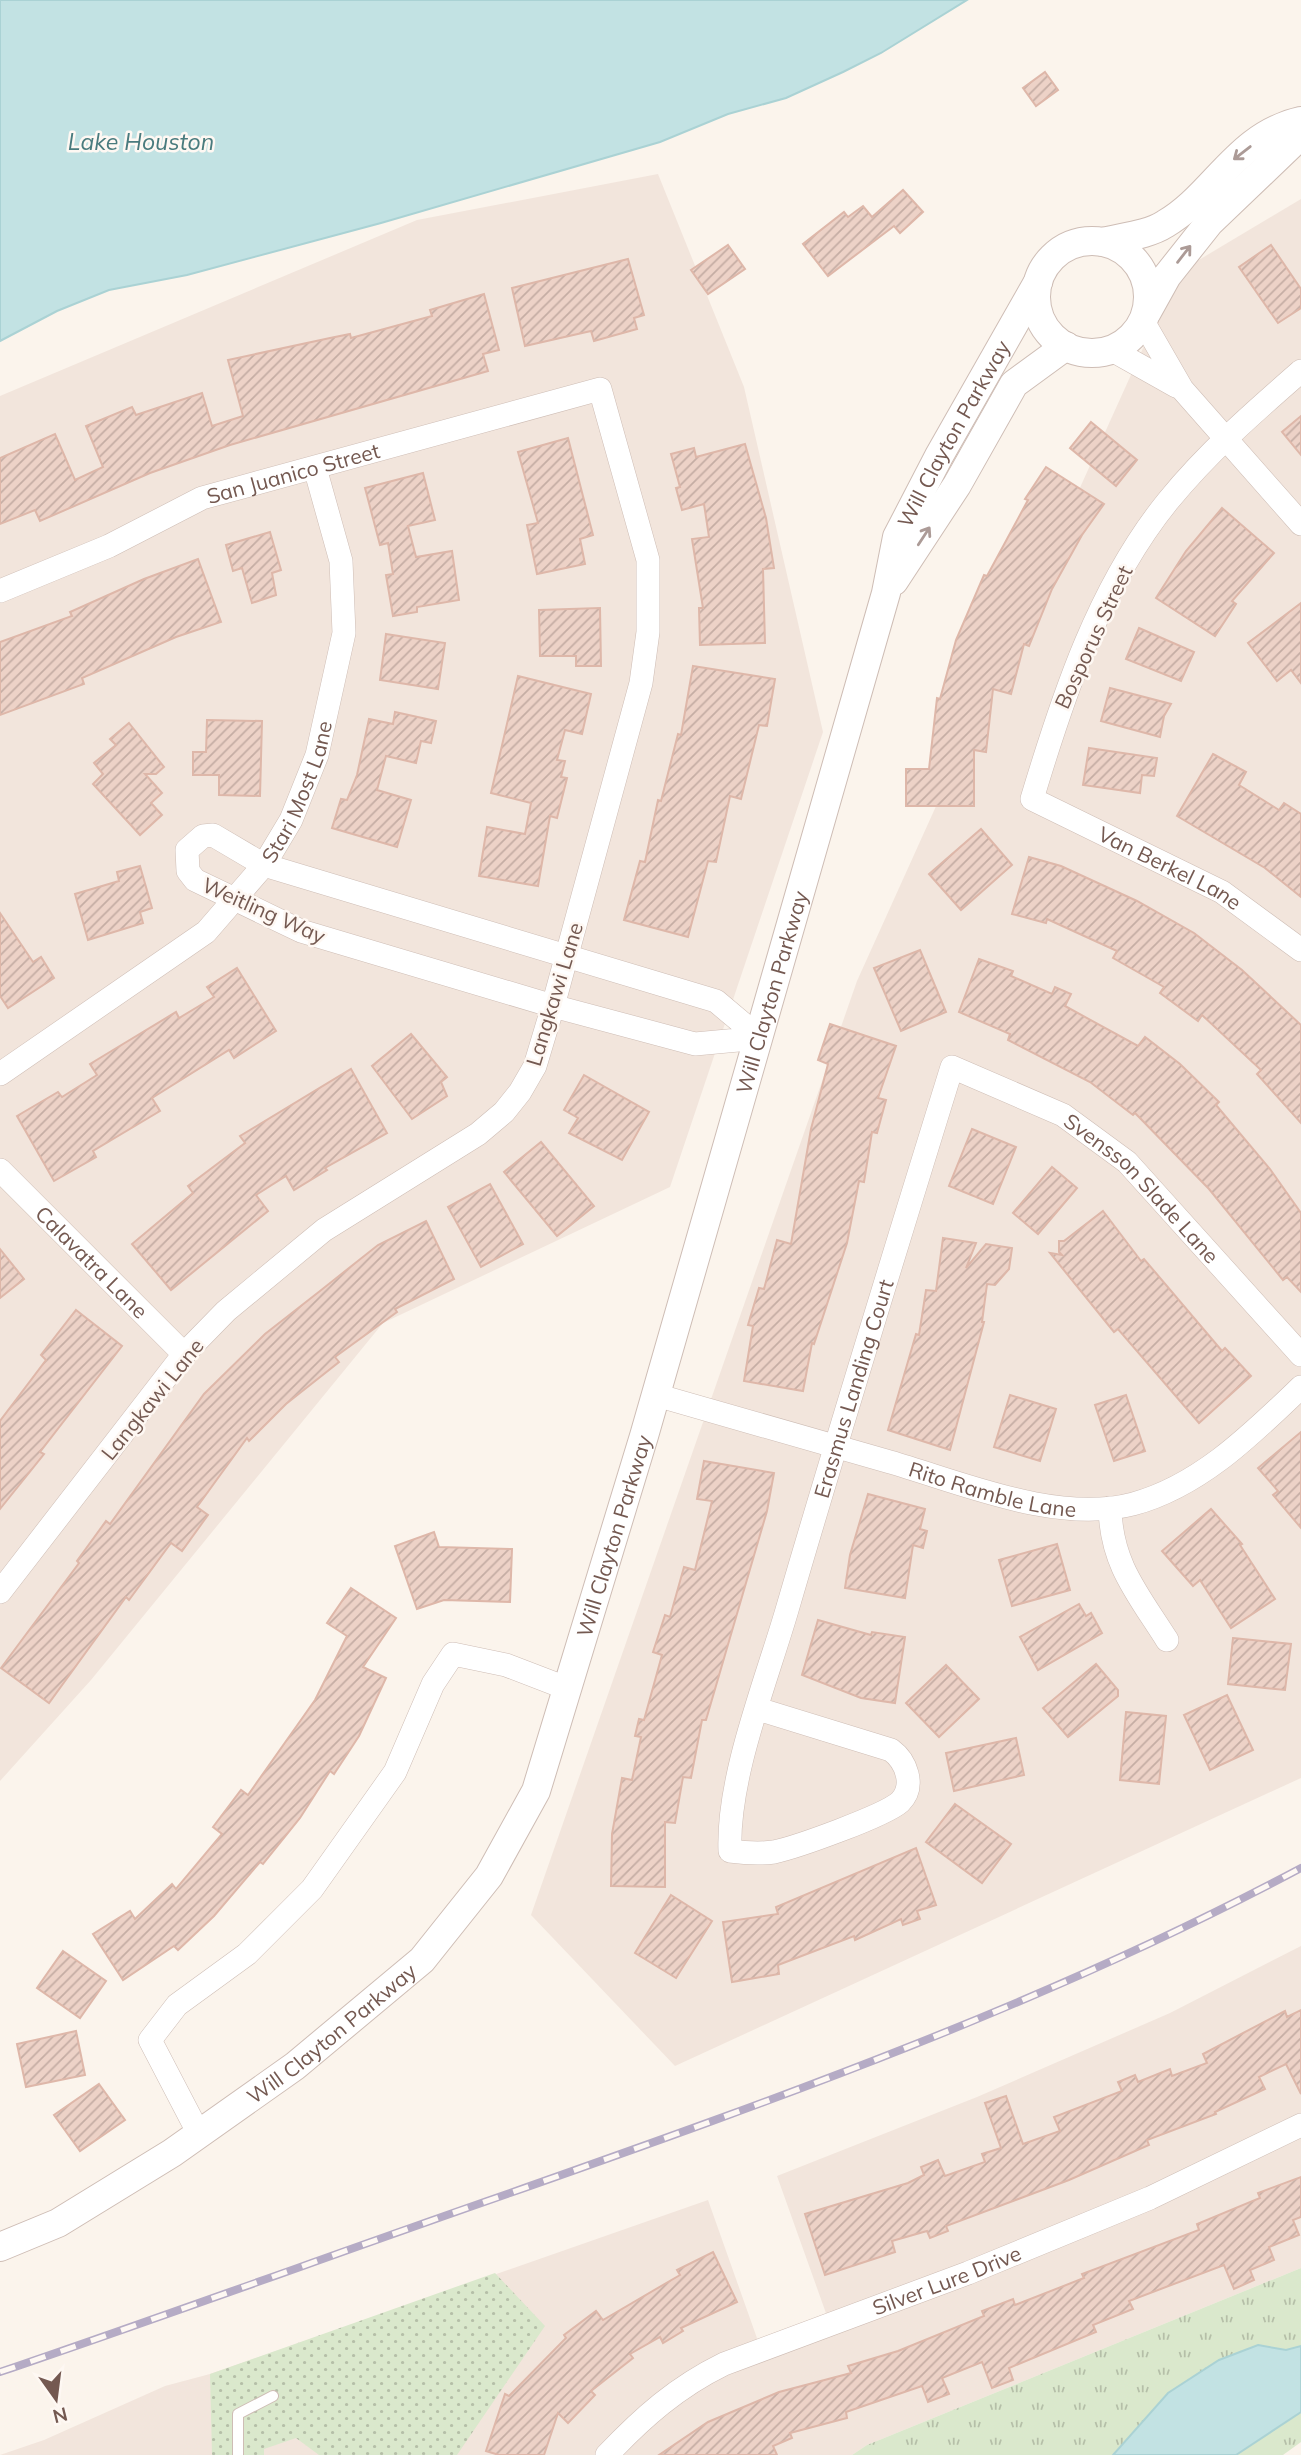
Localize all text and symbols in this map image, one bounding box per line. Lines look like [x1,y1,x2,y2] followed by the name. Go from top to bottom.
[68,127,214,156] water label: Lake Houston
[1233,146,1251,161] one-way arrow
[1176,246,1191,264] one-way arrow
[891,336,1015,532] street label: Will Clayton Parkway
[204,437,382,509] street label: San Juanico Street
[917,526,931,546] one-way arrow
[1048,561,1138,713] street label: Bosporus Street
[255,718,337,867] street label: Stari Most Lane
[1094,820,1247,915] street label: Van Berkel Lane
[198,871,330,949] street label: Weitling Way
[730,888,813,1097] street label: Will Clayton Parkway
[520,919,588,1069] street label: Langkawi Lane
[1059,1107,1225,1268] street label: Svensson Slade Lane
[30,1200,154,1324] street label: Calavatra Lane
[808,1276,899,1501] street label: Erasmus Landing Court
[95,1333,209,1465] street label: Langkawi Lane
[571,1432,657,1640] street label: Will Clayton Parkway
[906,1455,1077,1522] street label: Rito Ramble Lane
[242,1958,421,2109] street label: Will Clayton Parkway
[869,2240,1025,2320] street label: Silver Lure Drive
[21,2364,91,2434] north arrow
[50,2402,70,2429] text: N

